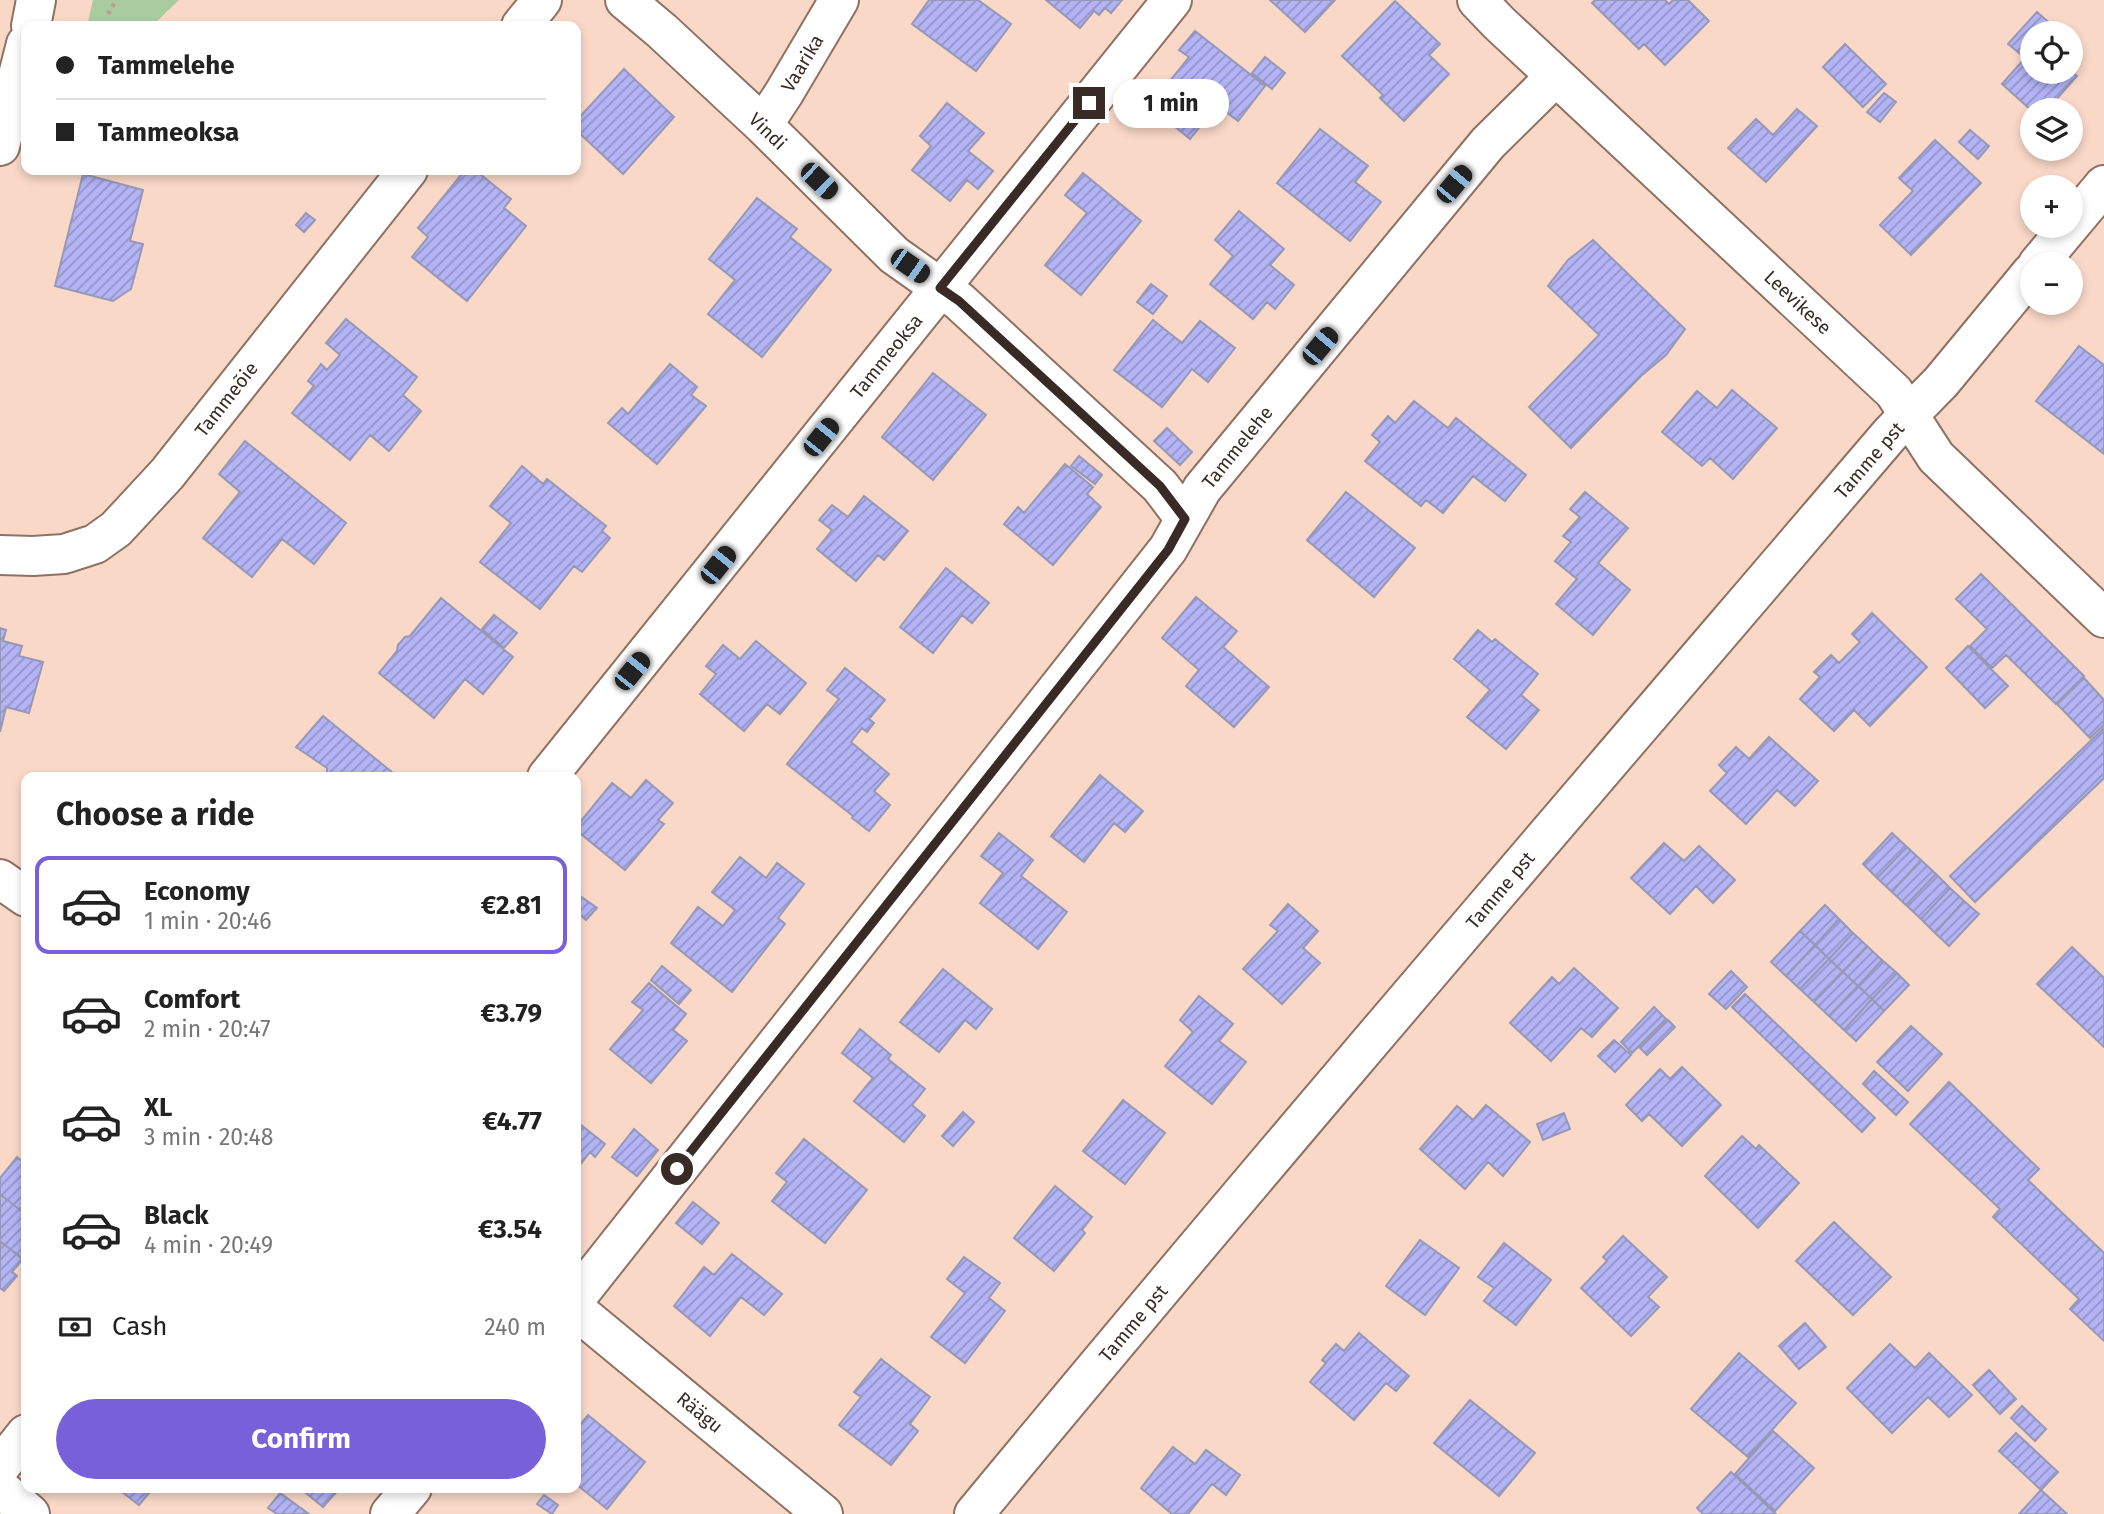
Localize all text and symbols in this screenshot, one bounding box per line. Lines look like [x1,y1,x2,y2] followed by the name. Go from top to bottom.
[2020,21,2083,315] map controls
[2020,21,2083,84] button: locate
[776,30,828,96] street label: Vaarika
[98,50,235,81] text: Tammelehe
[1114,78,1229,128] callout: 1 min
[1073,87,1105,119] route end
[1143,89,1199,117] text: 1 min
[2020,98,2083,161] button: layers
[744,108,791,155] street label: Vindi
[98,117,239,148] text: Tammeoksa
[797,159,842,203] car
[1433,161,1476,207] car
[2020,175,2083,238] button: +
[887,245,934,287] car
[2020,252,2083,315] button: −
[1759,265,1836,339] street label: Leevikese
[845,309,927,403] street label: Tammeoksa
[1299,323,1342,369] car
[190,357,263,441] street label: Tammeõie
[1197,401,1278,493] street label: Tammelehe
[800,414,843,460] car
[1830,417,1909,503] street label: Tamme pst
[697,542,740,588] car
[611,648,654,694] car
[56,795,254,833] text: Choose a ride
[1461,847,1540,934] street label: Tamme pst
[60,874,123,937] icon: car
[144,876,250,907] text: Economy
[481,890,542,921] text: €2.81
[144,907,272,935] text: 1 min · 20:46
[60,982,123,1045] icon: car
[144,984,240,1015] text: Comfort
[480,998,542,1029] text: €3.79
[144,1015,270,1043] text: 2 min · 20:47
[60,1090,123,1153] icon: car
[144,1092,172,1123] text: XL
[482,1106,542,1137] text: €4.77
[144,1123,274,1151] text: 3 min · 20:48
[661,1153,693,1185] route start
[60,1198,123,1261] icon: car
[144,1200,209,1231] text: Black
[478,1214,542,1245] text: €3.54
[144,1231,273,1259] text: 4 min · 20:49
[1094,1280,1173,1367] street label: Tamme pst
[56,1308,94,1346] icon: cash
[112,1311,168,1342] text: Cash
[484,1313,546,1341] text: 240 m
[672,1387,727,1438] street label: Räägu
[56,1399,546,1479] button: Confirm

